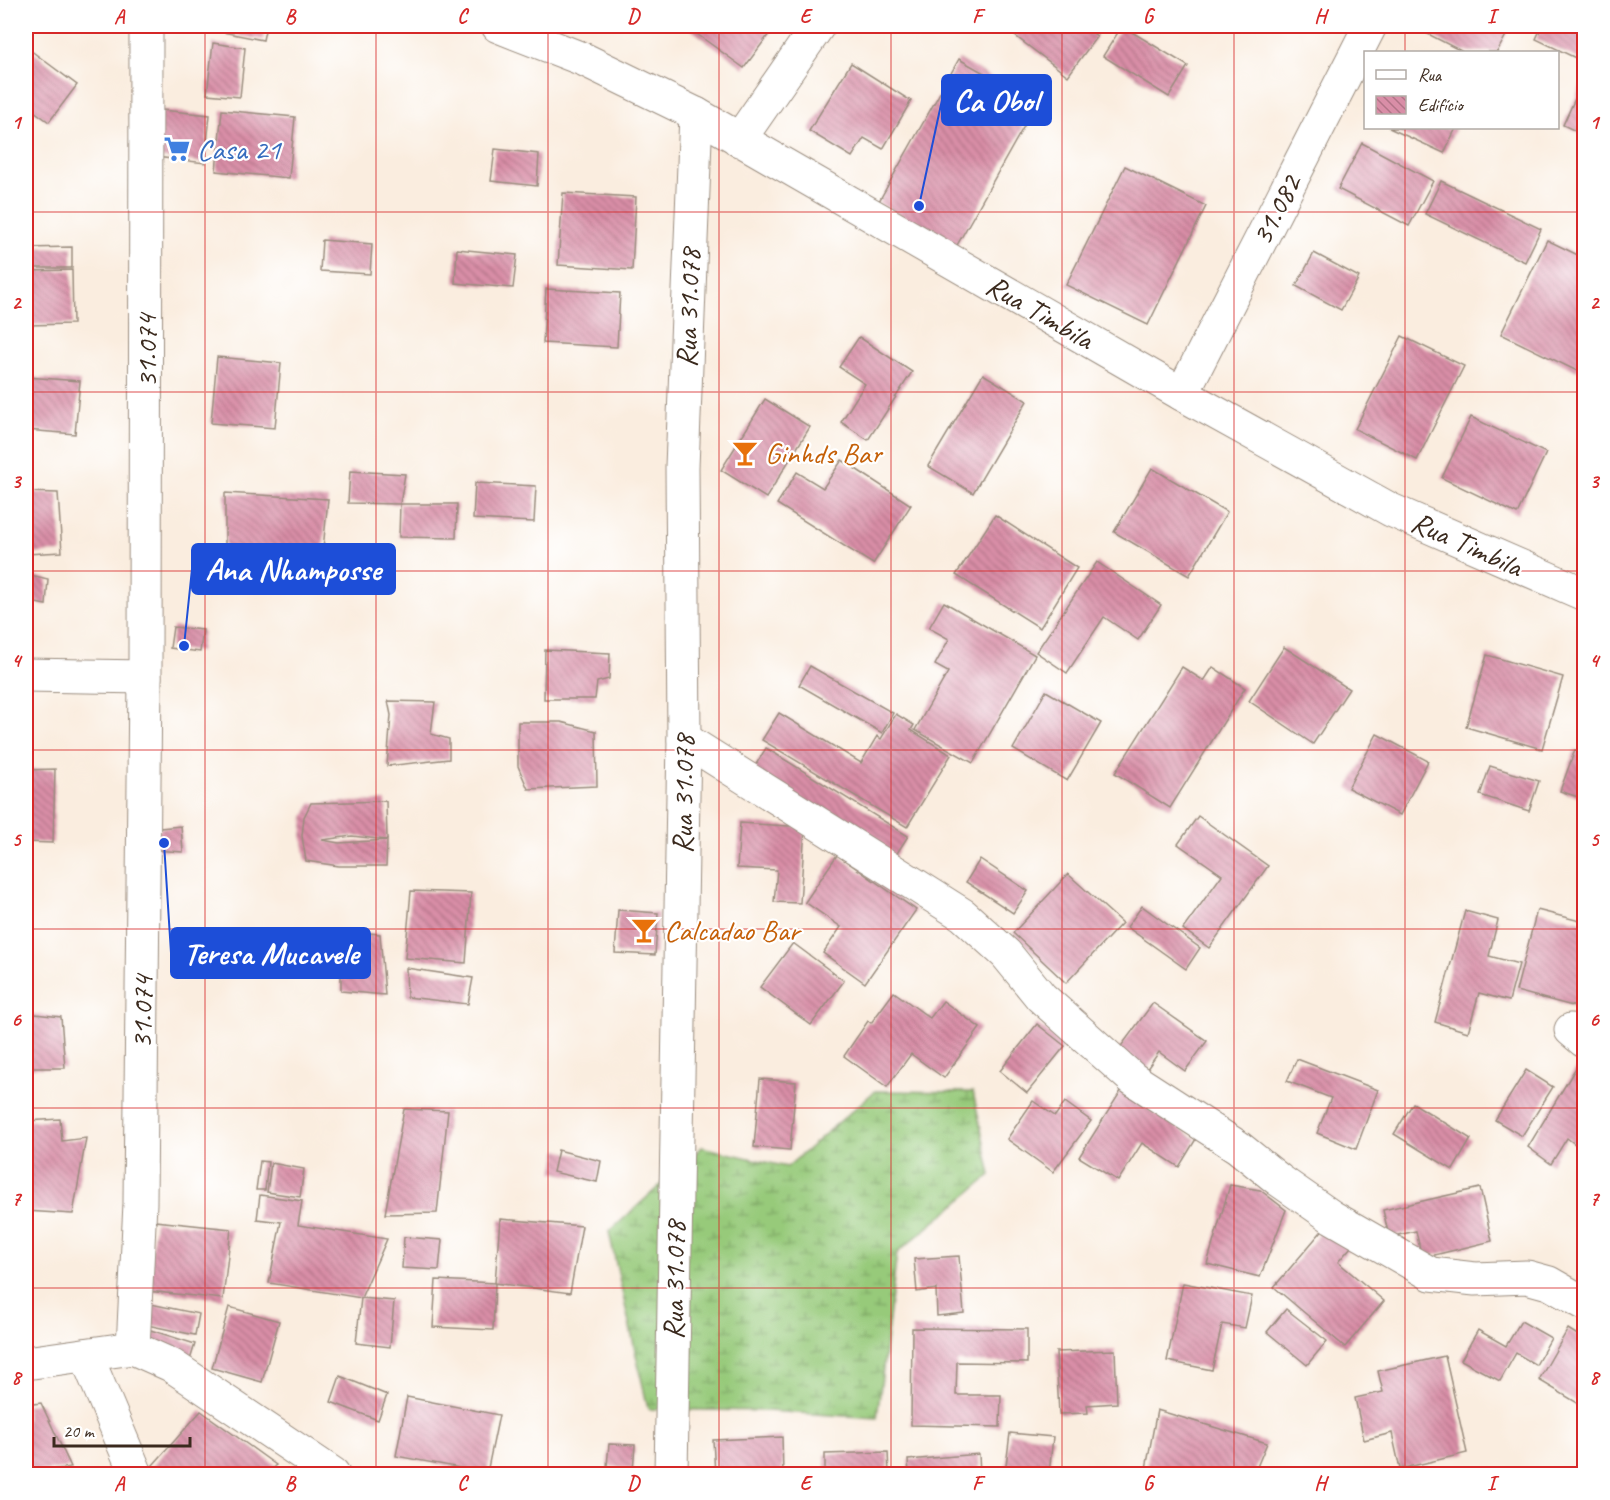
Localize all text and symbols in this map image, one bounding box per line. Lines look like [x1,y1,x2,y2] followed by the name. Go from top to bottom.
[114,4,126,29] text: A
[285,4,297,29] text: B
[457,4,469,29] text: C
[627,4,641,29] text: D
[800,4,814,29] text: E
[972,4,986,29] text: F
[1143,4,1156,29] text: G
[1314,4,1329,29] text: H
[1487,4,1500,29] text: I
[1364,51,1559,129] legend
[1418,64,1443,86] text: Rua
[942,75,1051,125] callout: Ca Obol
[954,80,1045,121] text: Ca Obol
[1418,94,1464,116] text: Edifício
[12,110,23,135] text: 1
[1590,110,1601,135] text: 1
[197,130,282,168] place label: Casa 21
[162,134,192,164] supermarket icon: Casa 21
[1242,166,1311,251] street label: 31.082
[667,245,709,368] street label: Rua 31.078
[980,266,1102,359] street label: Rua Timbila
[12,290,23,315] text: 2
[1590,290,1601,315] text: 2
[127,312,165,388] street label: 31.074
[765,434,884,472] place label: Ginhds Bar
[730,438,760,468] bar icon: Ginhds Bar
[12,469,23,494] text: 3
[1590,469,1601,494] text: 3
[1406,503,1530,586] street label: Rua Timbila
[192,544,395,594] callout: Ana Nhamposse
[205,549,384,590] text: Ana Nhamposse
[12,648,24,673] text: 4
[1590,648,1602,673] text: 4
[663,732,703,854] street label: Rua 31.078
[12,827,23,852] text: 5
[1590,827,1601,852] text: 5
[664,911,802,949] place label: Calcadao Bar
[629,915,659,945] bar icon: Calcadao Bar
[171,928,370,978] callout: Teresa Mucavele
[184,933,362,974] text: Teresa Mucavele
[122,972,162,1049] street label: 31.074
[11,1007,22,1032] text: 6
[1589,1007,1600,1032] text: 6
[12,1186,23,1211] text: 7
[1590,1186,1601,1211] text: 7
[654,1218,694,1340] street label: Rua 31.078
[12,1365,24,1390] text: 8
[1590,1365,1602,1390] text: 8
[54,1410,190,1448] scale bar
[63,1420,96,1442] text: 20 m
[114,1471,126,1496] text: A
[285,1471,297,1496] text: B
[457,1471,469,1496] text: C
[627,1471,641,1496] text: D
[800,1471,814,1496] text: E
[972,1471,986,1496] text: F
[1143,1471,1156,1496] text: G
[1314,1471,1329,1496] text: H
[1487,1471,1500,1496] text: I

